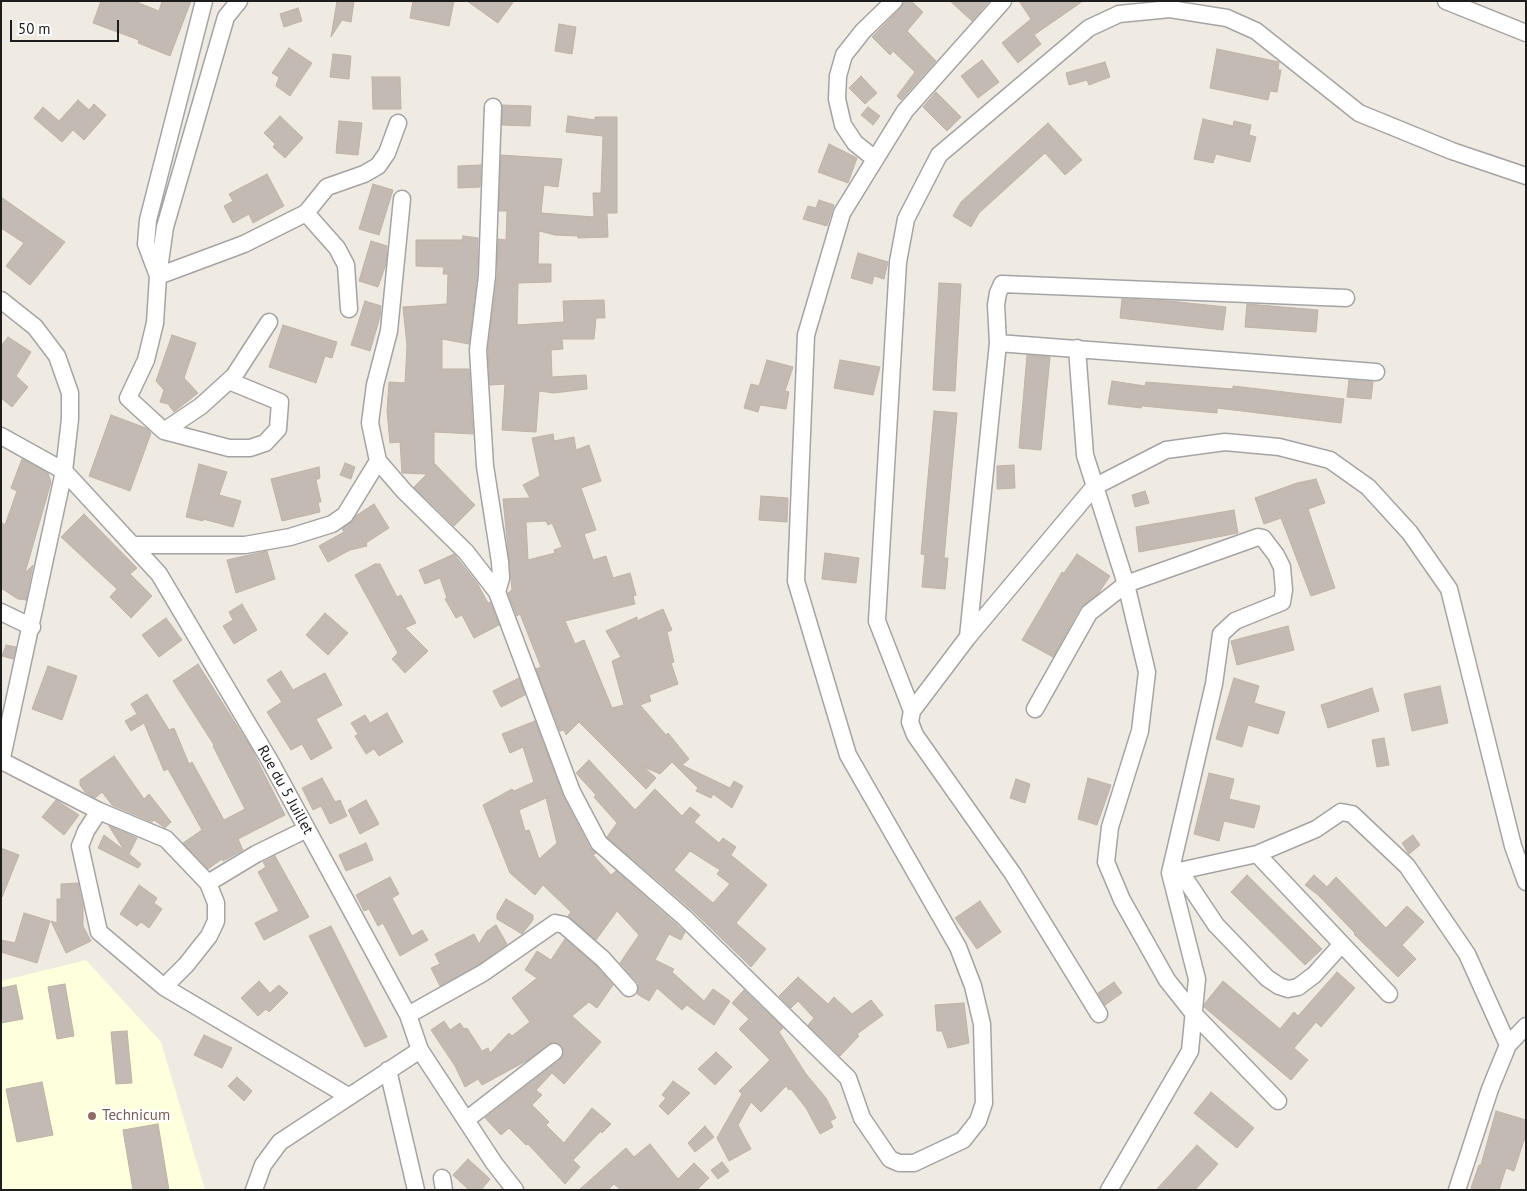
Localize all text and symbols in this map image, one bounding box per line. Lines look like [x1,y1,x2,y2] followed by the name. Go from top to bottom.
[12,10,121,42] scale bar
[18,19,51,38] text: 50 m
[253,742,317,838] street label: Rue du 5 Juillet
[102,1107,170,1125] place label: Technicum
[86,1110,98,1122] marker: Technicum

